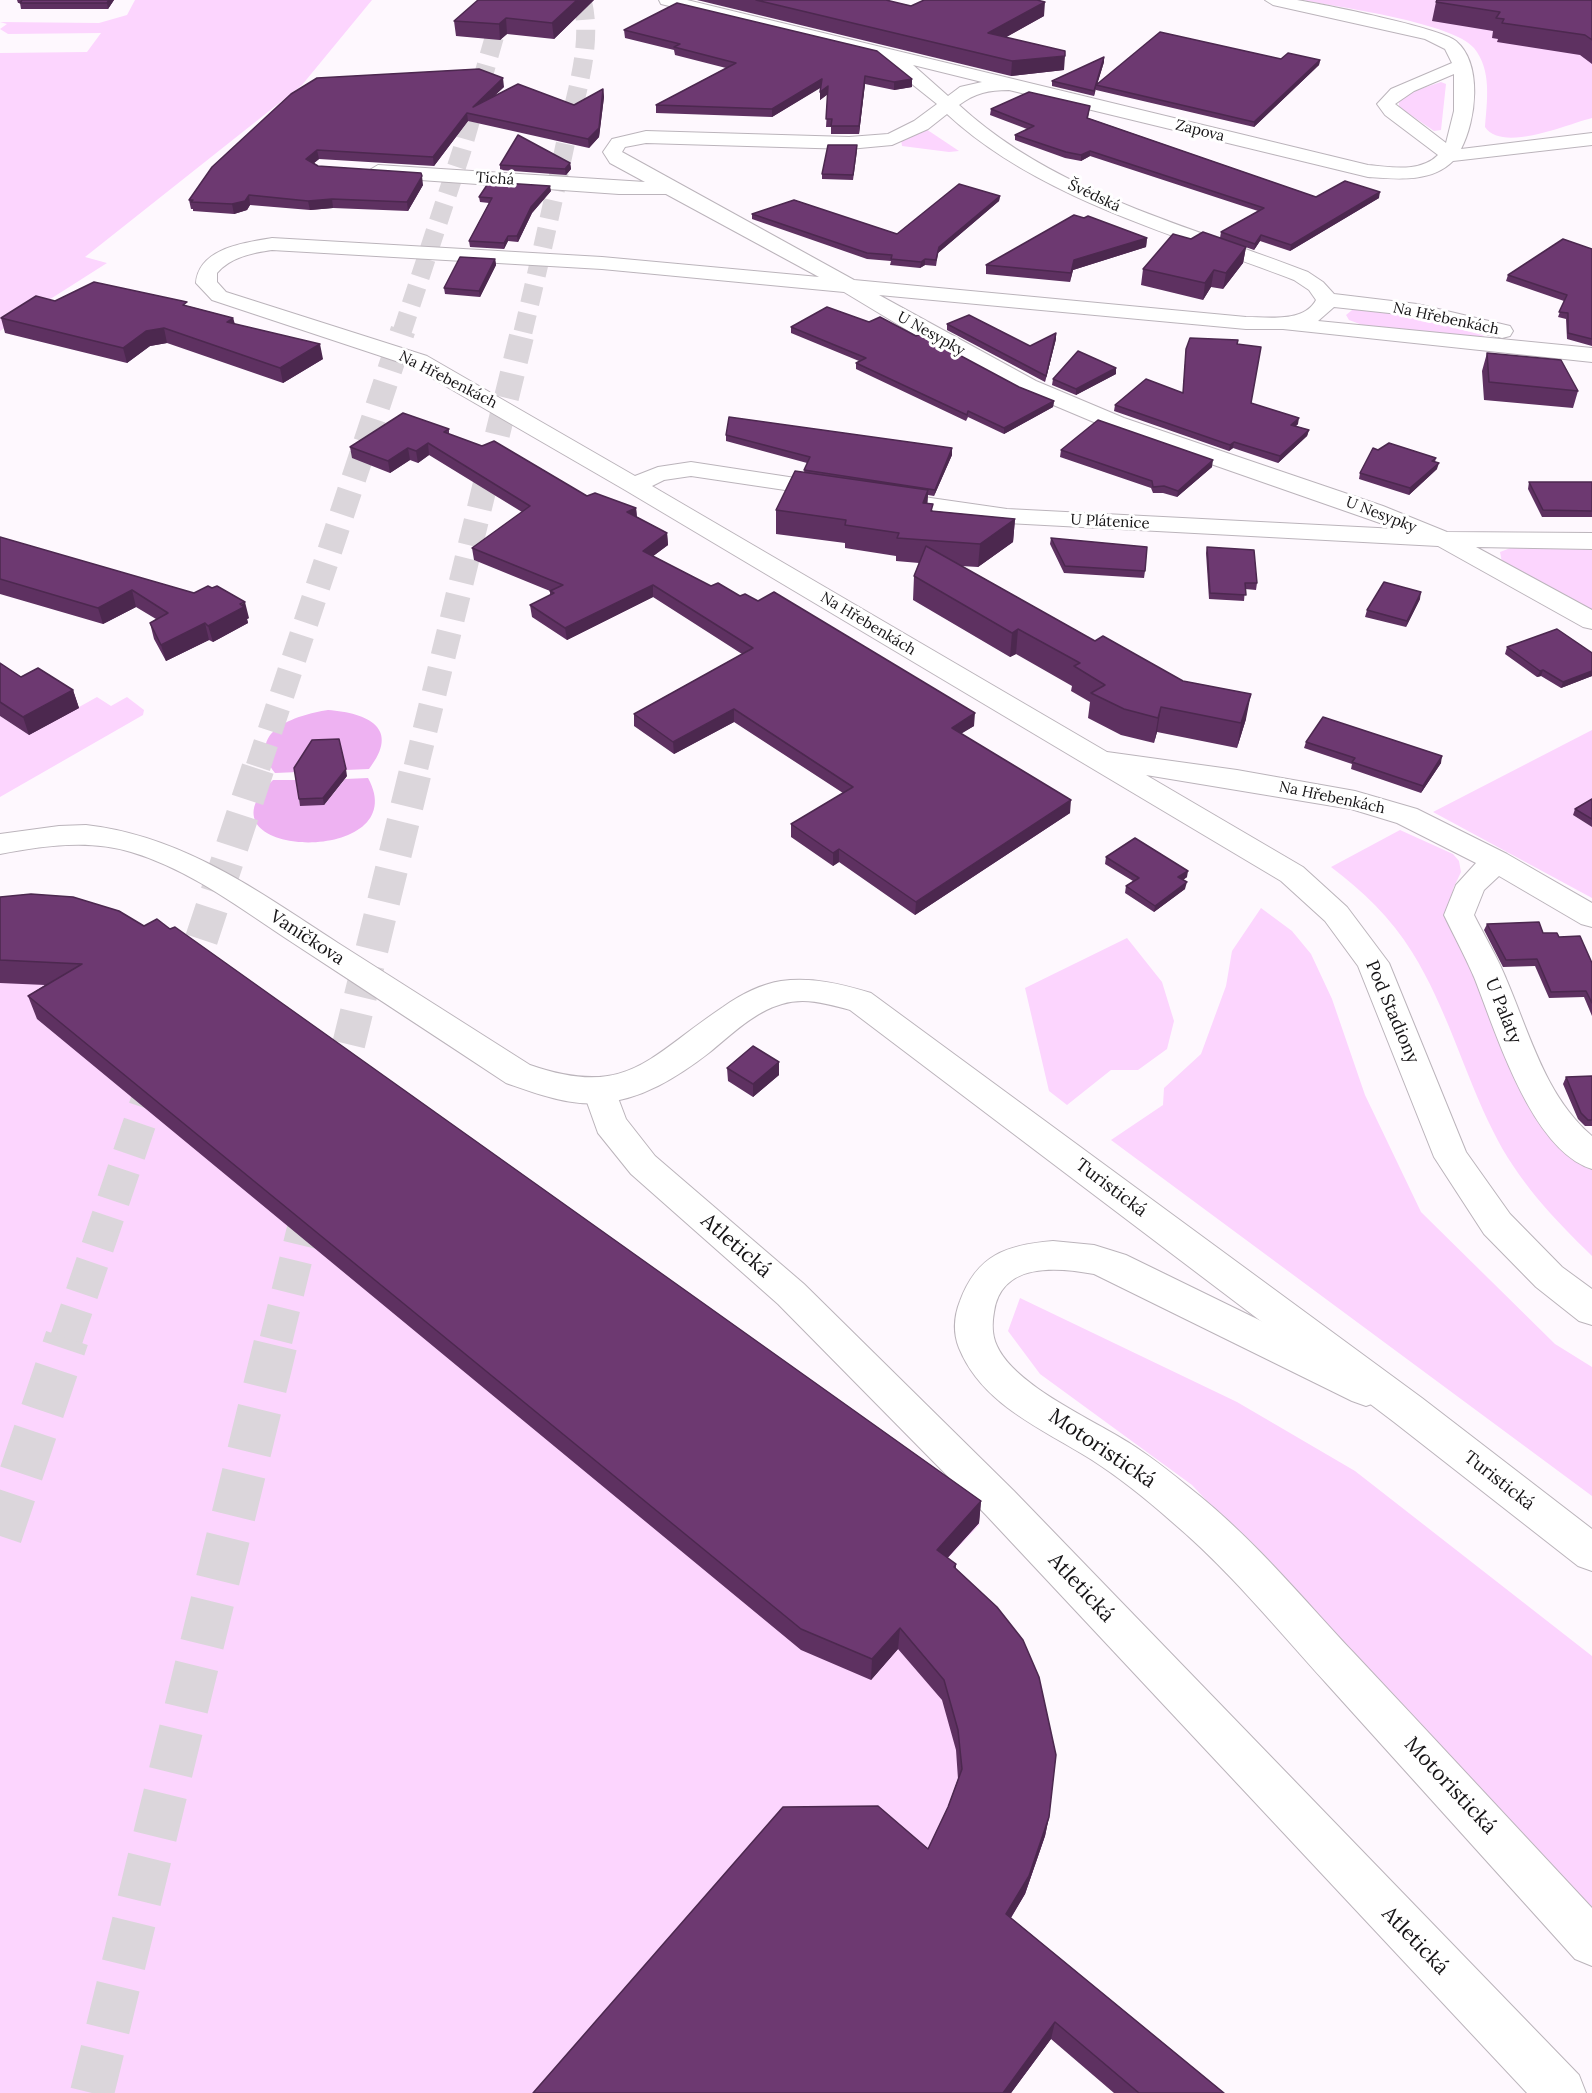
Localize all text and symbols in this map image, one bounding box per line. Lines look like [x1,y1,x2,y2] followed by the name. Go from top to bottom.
[1174,116,1226,146] street label: Zapova
[475,169,515,189] street label: Tichá
[1065,176,1123,216] street label: Švédská
[1391,299,1501,339] street label: Na Hřebenkách
[894,308,968,360] street label: U Nesypky
[396,347,500,413] street label: Na Hřebenkách
[1343,493,1419,537] street label: U Nesypky
[1070,511,1150,533] street label: U Plátenice
[817,589,919,659] street label: Na Hřebenkách
[1277,778,1387,818] street label: Na Hřebenkách
[266,906,348,970] street label: Vaníčkova
[1361,957,1423,1067] street label: Pod Stadiony
[1480,975,1526,1047] street label: U Palaty
[1071,1154,1151,1222] street label: Turistická
[696,1208,776,1284] street label: Atletická
[1044,1404,1160,1494] street label: Motoristická
[1459,1447,1539,1515] street label: Turistická
[1043,1548,1119,1628] street label: Atletická
[1399,1732,1501,1840] street label: Motoristická
[1376,1902,1454,1980] street label: Atletická

